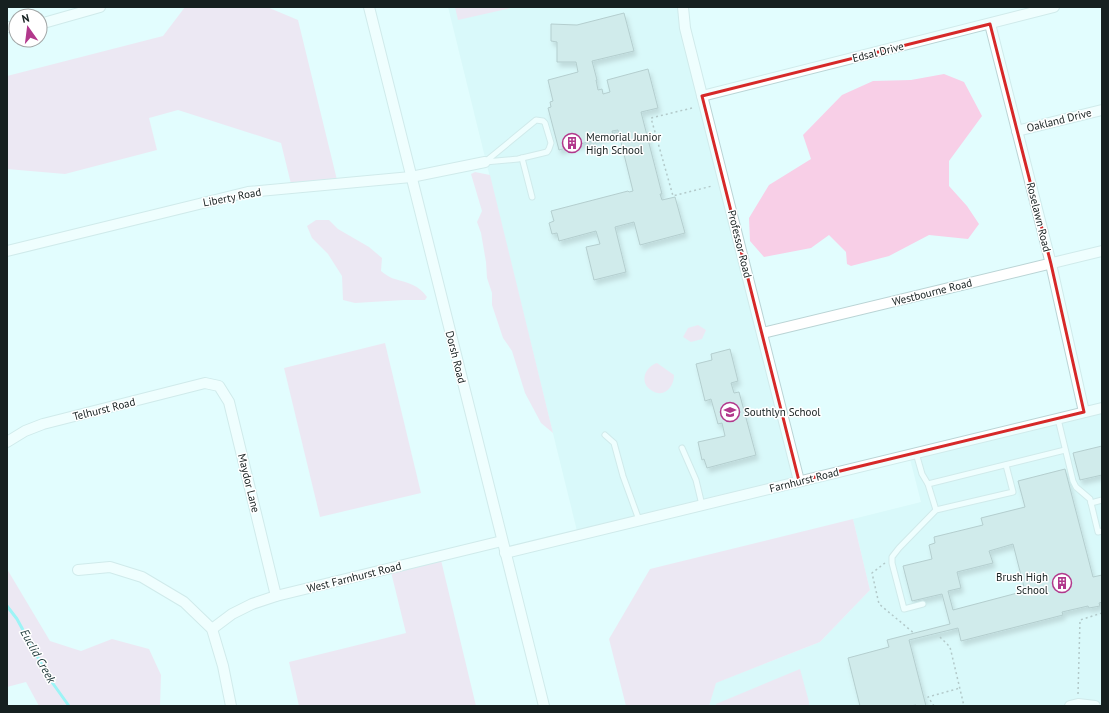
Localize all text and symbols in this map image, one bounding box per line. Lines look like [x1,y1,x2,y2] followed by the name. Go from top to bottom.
[8,8,48,48] north arrow
[20,11,31,26] text: N
[851,39,906,65] street label: Edsal Drive
[1025,105,1093,135] street label: Oakland Drive
[586,130,661,157] place label: Memorial Junior High School
[561,132,583,154] building icon: Memorial Junior High School
[1024,181,1054,253] street label: Roselawn Road
[202,184,262,209] street label: Liberty Road
[725,209,755,279] street label: Professor Road
[891,275,974,309] street label: Westbourne Road
[443,329,469,385] street label: Dorsh Road
[71,394,137,424] street label: Telhurst Road
[719,401,741,423] school or university icon: Southlyn School
[744,405,821,419] place label: Southlyn School
[235,452,263,514] street label: Maydor Lane
[768,465,840,495] street label: Farnhurst Road
[305,558,403,595] street label: West Farnhurst Road
[996,570,1049,597] place label: Brush High School
[1051,572,1073,594] building icon: Brush High School
[17,626,60,686] water label: Euclid Creek

